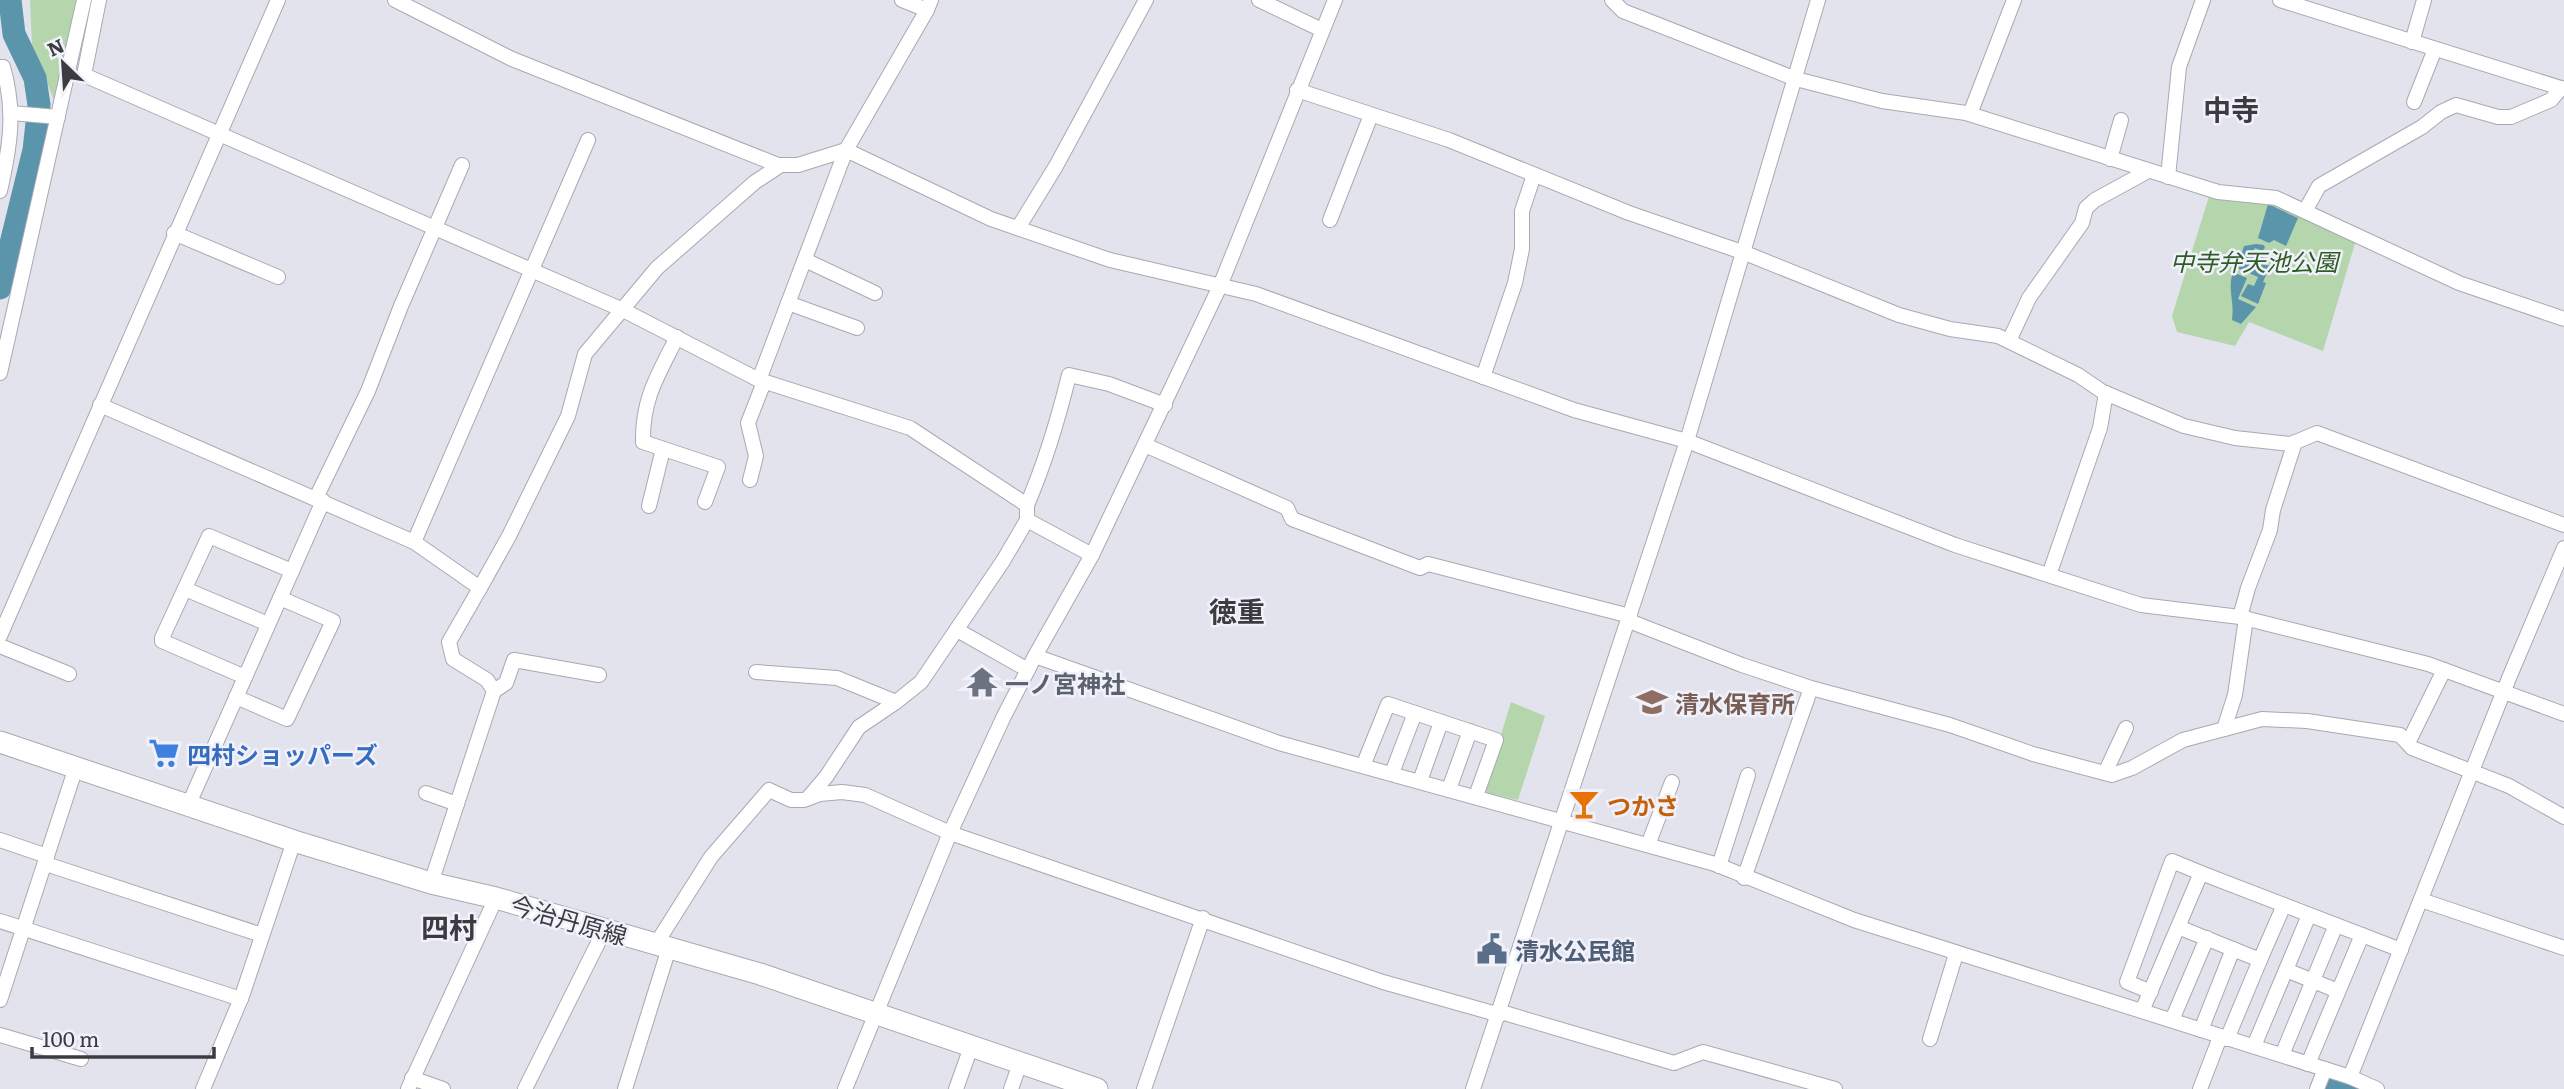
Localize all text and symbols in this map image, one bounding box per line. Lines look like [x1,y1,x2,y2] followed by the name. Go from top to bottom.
[28,28,98,98] north arrow
[42,31,69,63] text: N
[2203,87,2259,129] district label: 中寺
[2170,243,2341,278] park label: 中寺弁天池公園
[1209,589,1265,631] district label: 徳重
[965,665,999,699] temple icon: 一ノ宮神社
[1005,665,1125,700] place label: 一ノ宮神社
[1635,685,1669,719] school or university icon: 清水保育所
[1675,685,1795,720] place label: 清水保育所
[147,736,181,770] supermarket icon: 四村ショッパーズ
[187,736,378,771] place label: 四村ショッパーズ
[1567,787,1601,821] bar icon: つかさ
[1607,787,1679,822] place label: つかさ
[507,886,631,952] street label: 今治丹原線
[421,905,477,947] district label: 四村
[1475,932,1509,966] public building icon: 清水公民館
[1515,932,1635,967] place label: 清水公民館
[32,1016,214,1060] scale bar
[42,1022,99,1053] text: 100 m

